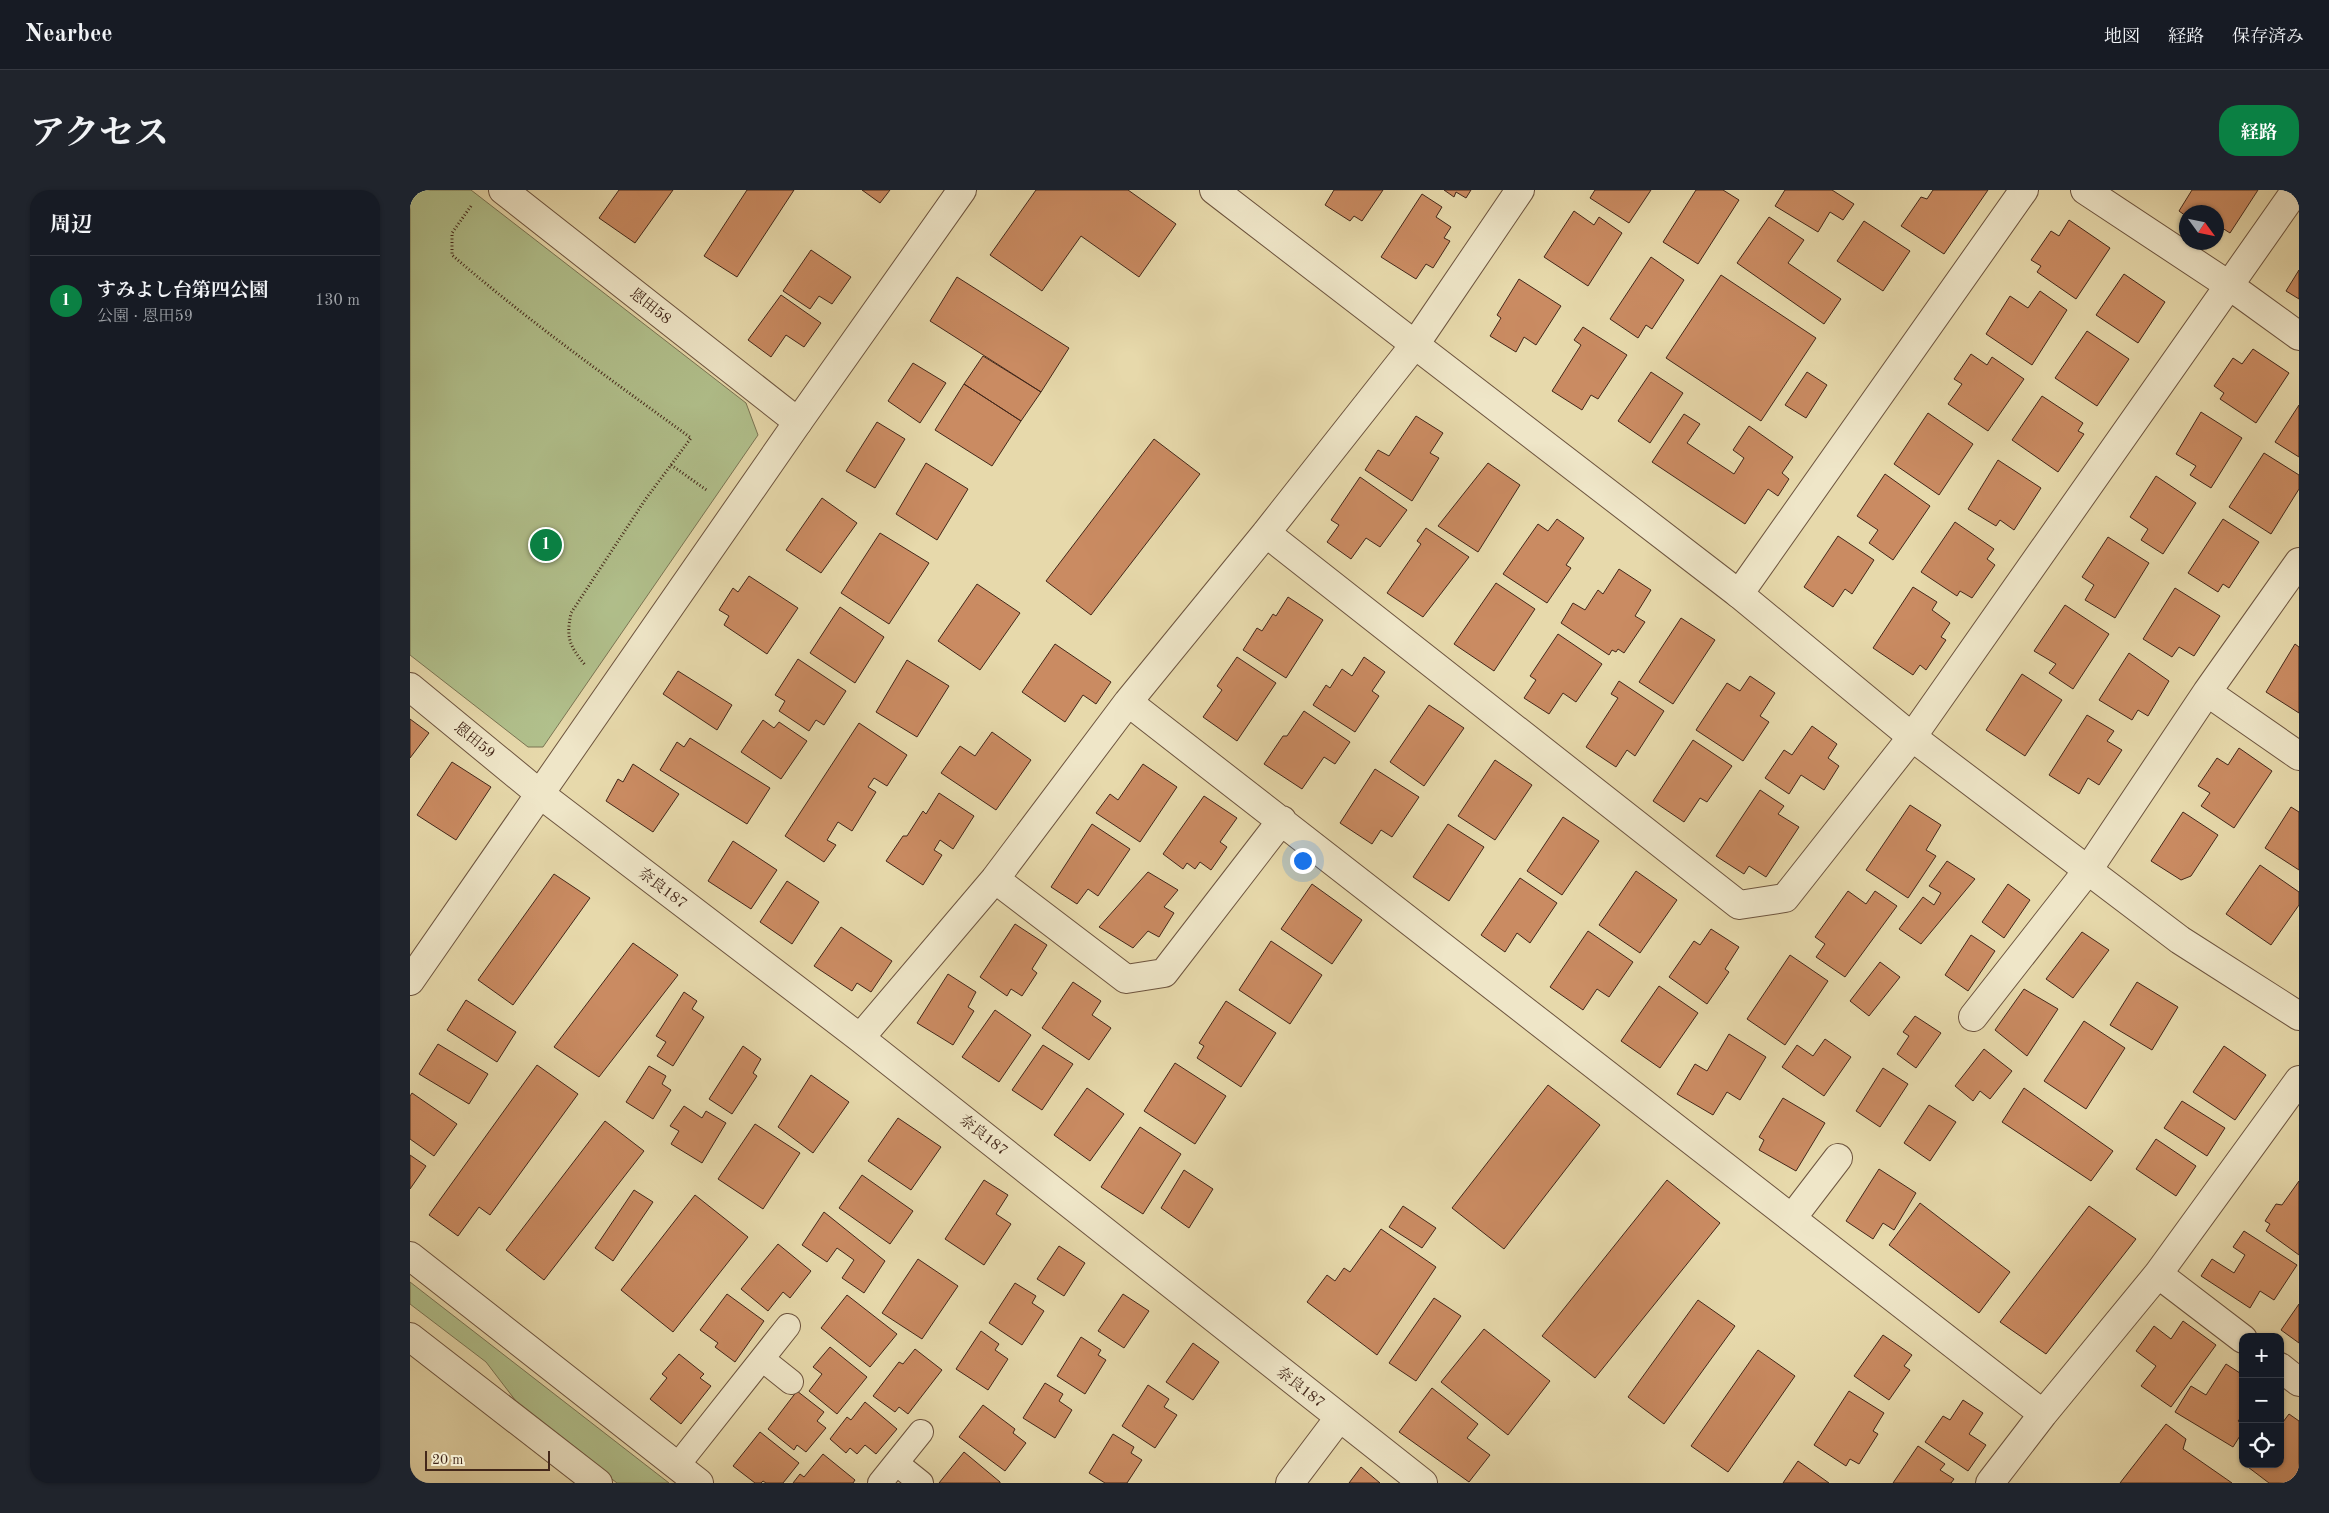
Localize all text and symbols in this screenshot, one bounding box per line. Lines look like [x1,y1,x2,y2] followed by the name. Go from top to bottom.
[25,23,113,47] text: Nearbee
[2104,28,2140,46] text: 地図
[2168,28,2204,46] text: 経路
[2232,28,2304,46] text: 保存済み
[2219,105,2299,156] button: 経路
[30,117,169,152] text: アクセス
[2179,205,2224,250] north arrow
[50,215,92,236] text: 周辺
[97,282,268,301] text: すみよし台第四公園
[627,285,675,328] street label: 恩田58
[61,293,71,309] text: 1
[315,293,360,309] text: 130 m
[97,309,193,325] text: 公園 · 恩田59
[530,526,562,564] pin: 1
[451,719,498,762] street label: 恩田59
[1290,848,1316,874] your location
[635,865,690,912] street label: 奈良187
[956,1111,1011,1159] street label: 奈良187
[2239,1333,2284,1468] map controls
[2239,1333,2284,1378] button: +
[1273,1363,1328,1411] street label: 奈良187
[2239,1378,2284,1423] button: −
[2239,1423,2284,1468] button: locate
[425,1448,550,1471] scale bar
[432,1453,463,1467] text: 20 m

